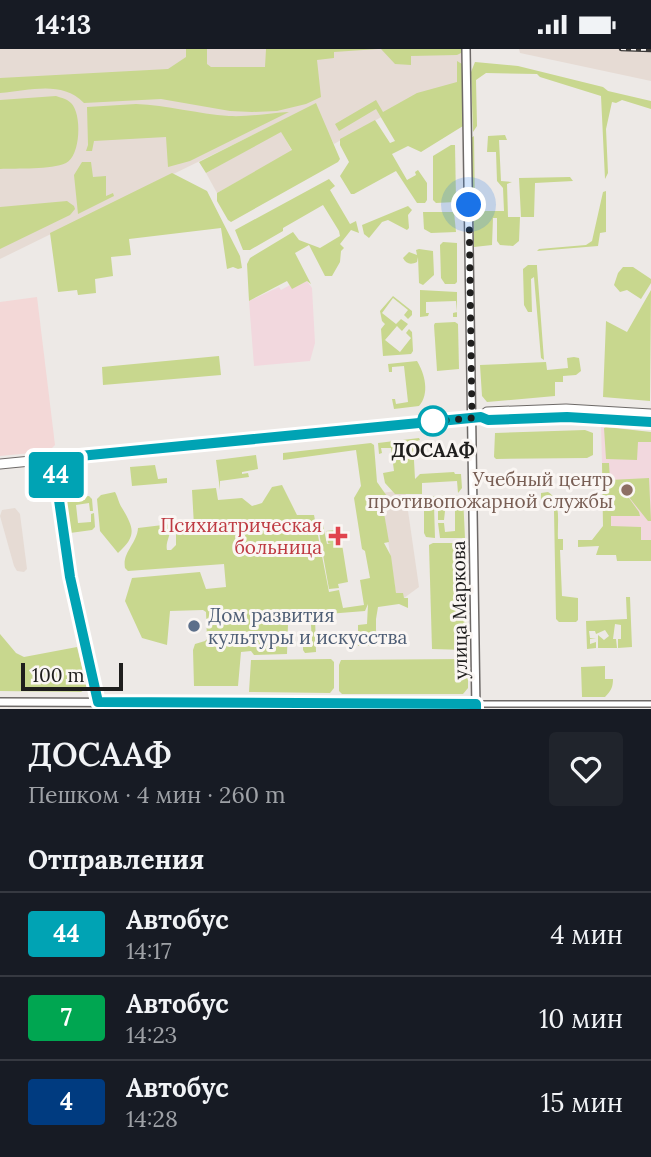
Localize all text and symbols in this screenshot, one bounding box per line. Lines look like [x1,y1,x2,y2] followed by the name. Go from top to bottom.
[35,8,91,41] text: 14:13
[451,187,486,222] your location
[418,406,448,436] marker: ДОСААФ
[391,438,475,462] place label: ДОСААФ
[24,452,88,498] line badge: 44
[43,459,69,490] text: 44
[368,467,613,513] place label: Учебный центр противопожарной службы
[619,482,635,498] marker: Учебный центр противопожарной службы
[160,513,322,559] place label: Психиатрическая больница
[328,526,348,546] marker: Психиатрическая больница
[446,540,472,680] street label: улица Маркова
[208,603,407,649] place label: Дом развития культуры и искусства
[186,618,202,634] marker: Дом развития культуры и искусства
[21,660,122,692] scale bar
[32,663,85,687] text: 100 m
[549,732,623,806] button: heart
[28,733,172,775] text: ДОСААФ
[28,780,286,809] text: Пешком · 4 мин · 260 m
[28,843,204,876] text: Отправления
[126,903,229,936] text: Автобус
[53,918,80,949] text: 44
[550,918,623,951] text: 4 мин
[126,936,172,965] text: 14:17
[126,987,229,1020] text: Автобус
[61,1002,72,1033] text: 7
[539,1002,623,1035] text: 10 мин
[126,1020,177,1049] text: 14:23
[126,1071,229,1104] text: Автобус
[60,1086,73,1117] text: 4
[541,1086,623,1119] text: 15 мин
[126,1104,178,1133] text: 14:28

